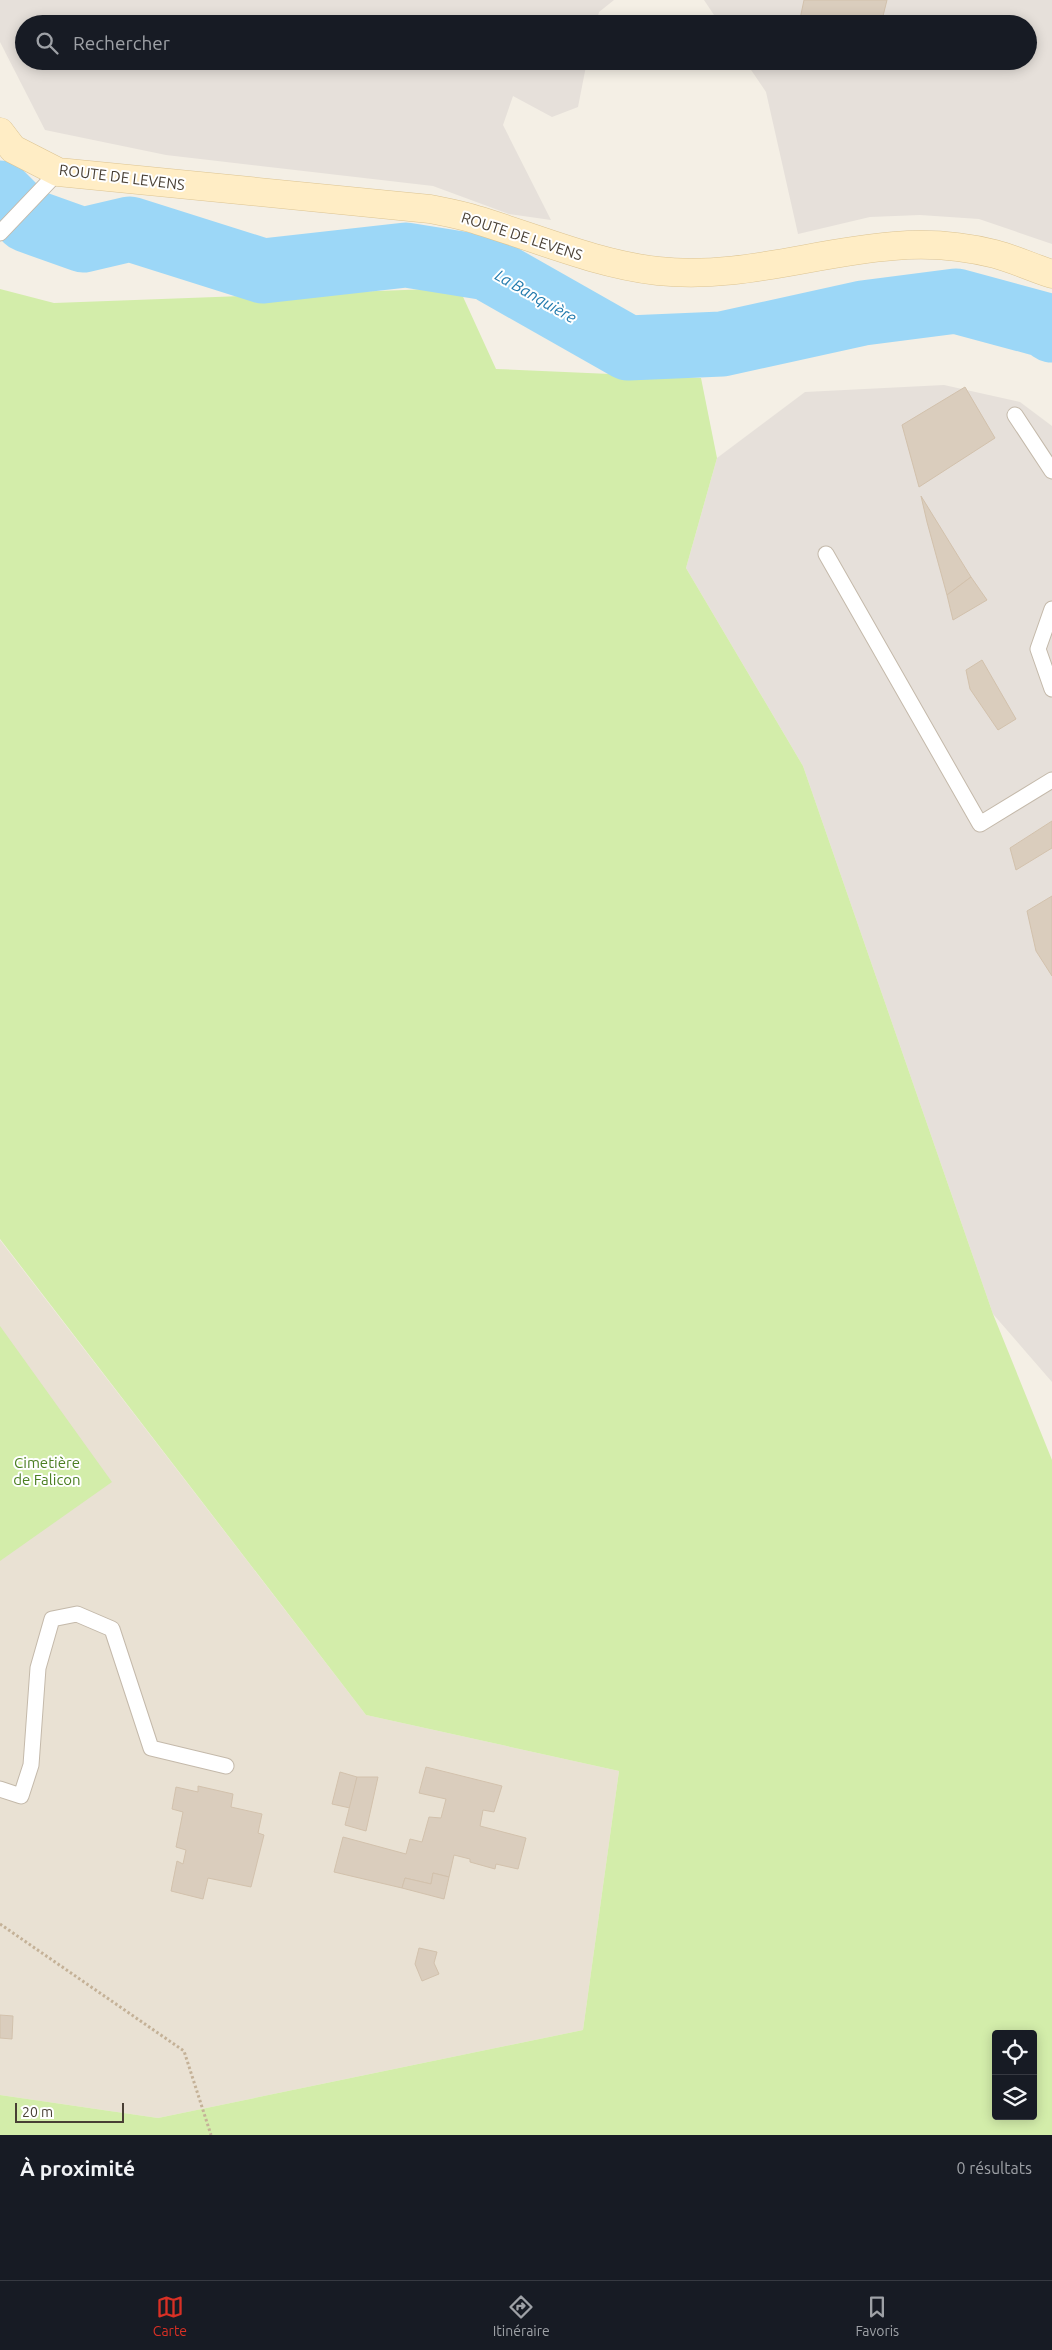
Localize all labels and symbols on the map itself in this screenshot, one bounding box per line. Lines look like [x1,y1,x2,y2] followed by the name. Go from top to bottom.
[58,161,186,193] street label: ROUTE DE LEVENS
[459,208,585,264] street label: ROUTE DE LEVENS
[492,266,580,326] water label: La Banquière
[13,1454,81,1488] park label: Cimetière de Falicon
[15,2100,124,2123] scale bar

